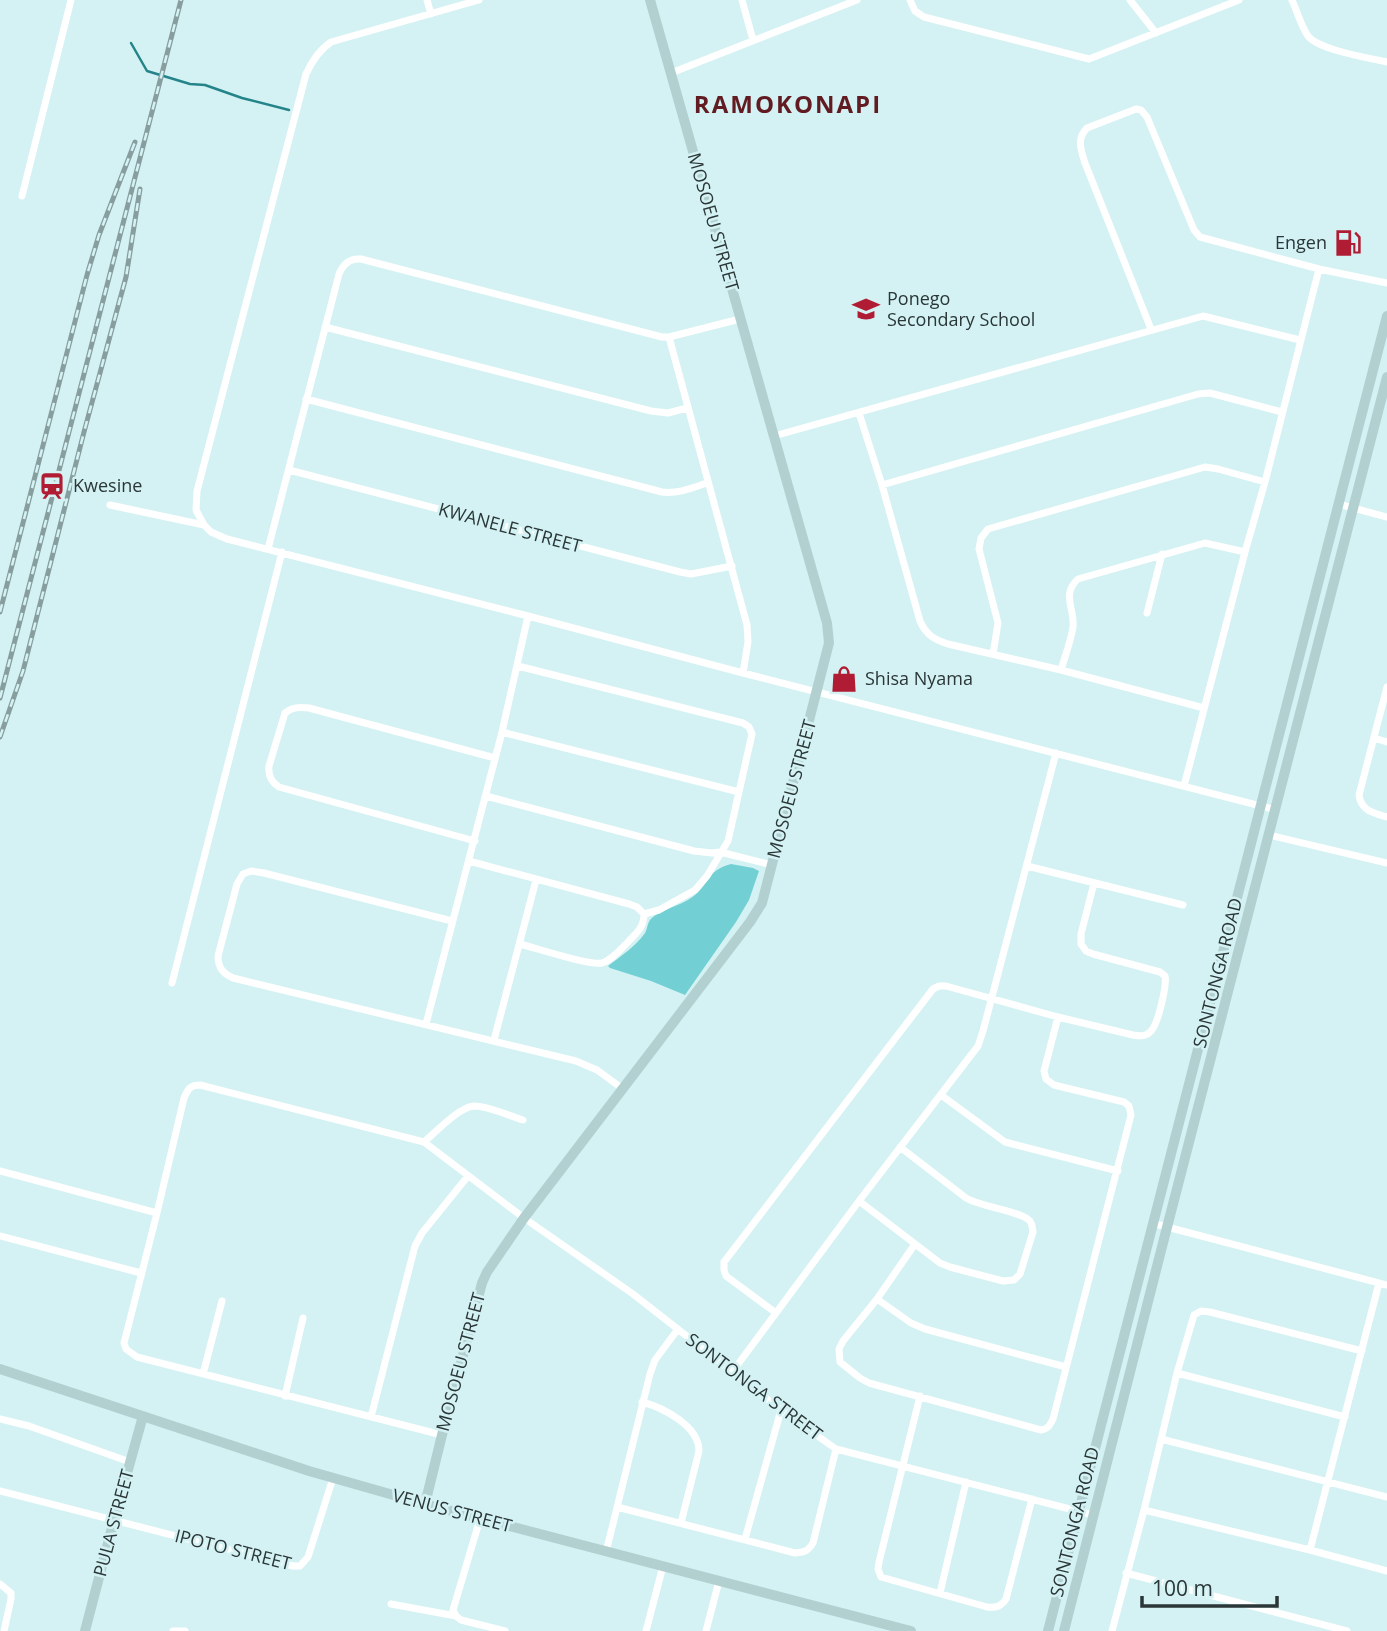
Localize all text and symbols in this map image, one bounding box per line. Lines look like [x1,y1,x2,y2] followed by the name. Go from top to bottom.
[694,87,882,120] district label: RAMOKONAPI
[683,150,745,294] street label: MOSOEU STREET
[1333,228,1363,258] fuel station icon: Engen
[1275,230,1327,254] place label: Engen
[887,286,1035,331] place label: Ponego Secondary School
[851,294,881,324] school or university icon: Ponego Secondary School
[37,471,67,501] station icon: Kwesine
[73,473,142,497] place label: Kwesine
[436,496,585,558] street label: KWANELE STREET
[829,664,859,694] shop icon: Shisa Nyama
[865,666,973,690] place label: Shisa Nyama
[761,717,821,861] street label: MOSOEU STREET
[1187,895,1247,1050] street label: SONTONGA ROAD
[430,1290,490,1434] street label: MOSOEU STREET
[682,1327,828,1445] street label: SONTONGA STREET
[1044,1444,1104,1599] street label: SONTONGA ROAD
[87,1466,139,1579] street label: PULA STREET
[390,1483,515,1538] street label: VENUS STREET
[172,1523,294,1575] street label: IPOTO STREET
[1142,1564,1277,1608] scale bar
[1152,1574,1213,1602] text: 100 m

